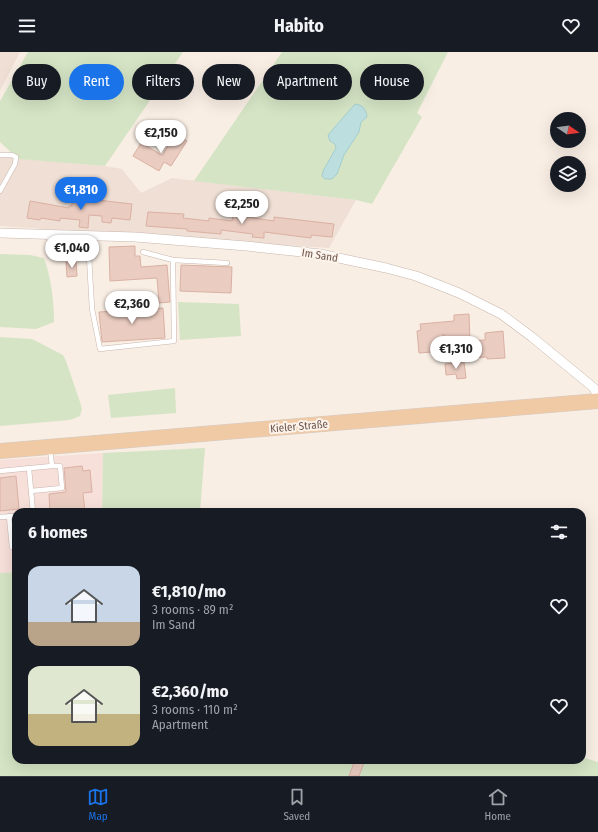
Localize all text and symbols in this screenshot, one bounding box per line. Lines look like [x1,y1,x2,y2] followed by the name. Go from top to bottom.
[16,15,38,37] icon: menu
[274,15,324,37] text: Habito
[560,15,582,37] icon: heart
[12,64,61,100] chip: Buy
[69,64,124,100] chip: Rent
[132,64,194,100] chip: Filters
[202,64,255,100] chip: New
[263,64,352,100] chip: Apartment
[360,64,424,100] chip: House
[550,112,586,148] north arrow
[550,112,586,192] map controls
[128,120,194,154] pin: €2,150
[144,125,178,140] text: €2,150
[550,156,586,192] button: layers
[48,177,114,211] pin: €1,810
[64,182,98,197] text: €1,810
[209,191,275,225] pin: €2,250
[224,196,260,211] text: €2,250
[39,235,105,269] pin: €1,040
[54,240,90,255] text: €1,040
[301,246,339,265] street label: Im Sand
[99,291,165,325] pin: €2,360
[114,296,150,311] text: €2,360
[423,336,489,370] pin: €1,310
[439,341,473,356] text: €1,310
[270,417,328,436] street label: Kieler Straße
[548,521,570,543] icon: filters
[28,522,87,543] text: 6 homes
[152,581,226,602] text: €1,810/mo
[60,582,108,630] icon: home
[548,595,570,617] icon: heart
[152,602,234,617] text: 3 rooms · 89 m²
[152,617,195,632] text: Im Sand
[152,681,229,702] text: €2,360/mo
[60,682,108,730] icon: home
[548,695,570,717] icon: heart
[152,702,238,717] text: 3 rooms · 110 m²
[152,717,208,732] text: Apartment
[87,786,109,823] tab: Map
[283,786,310,823] tab: Saved
[485,786,511,823] tab: Home

